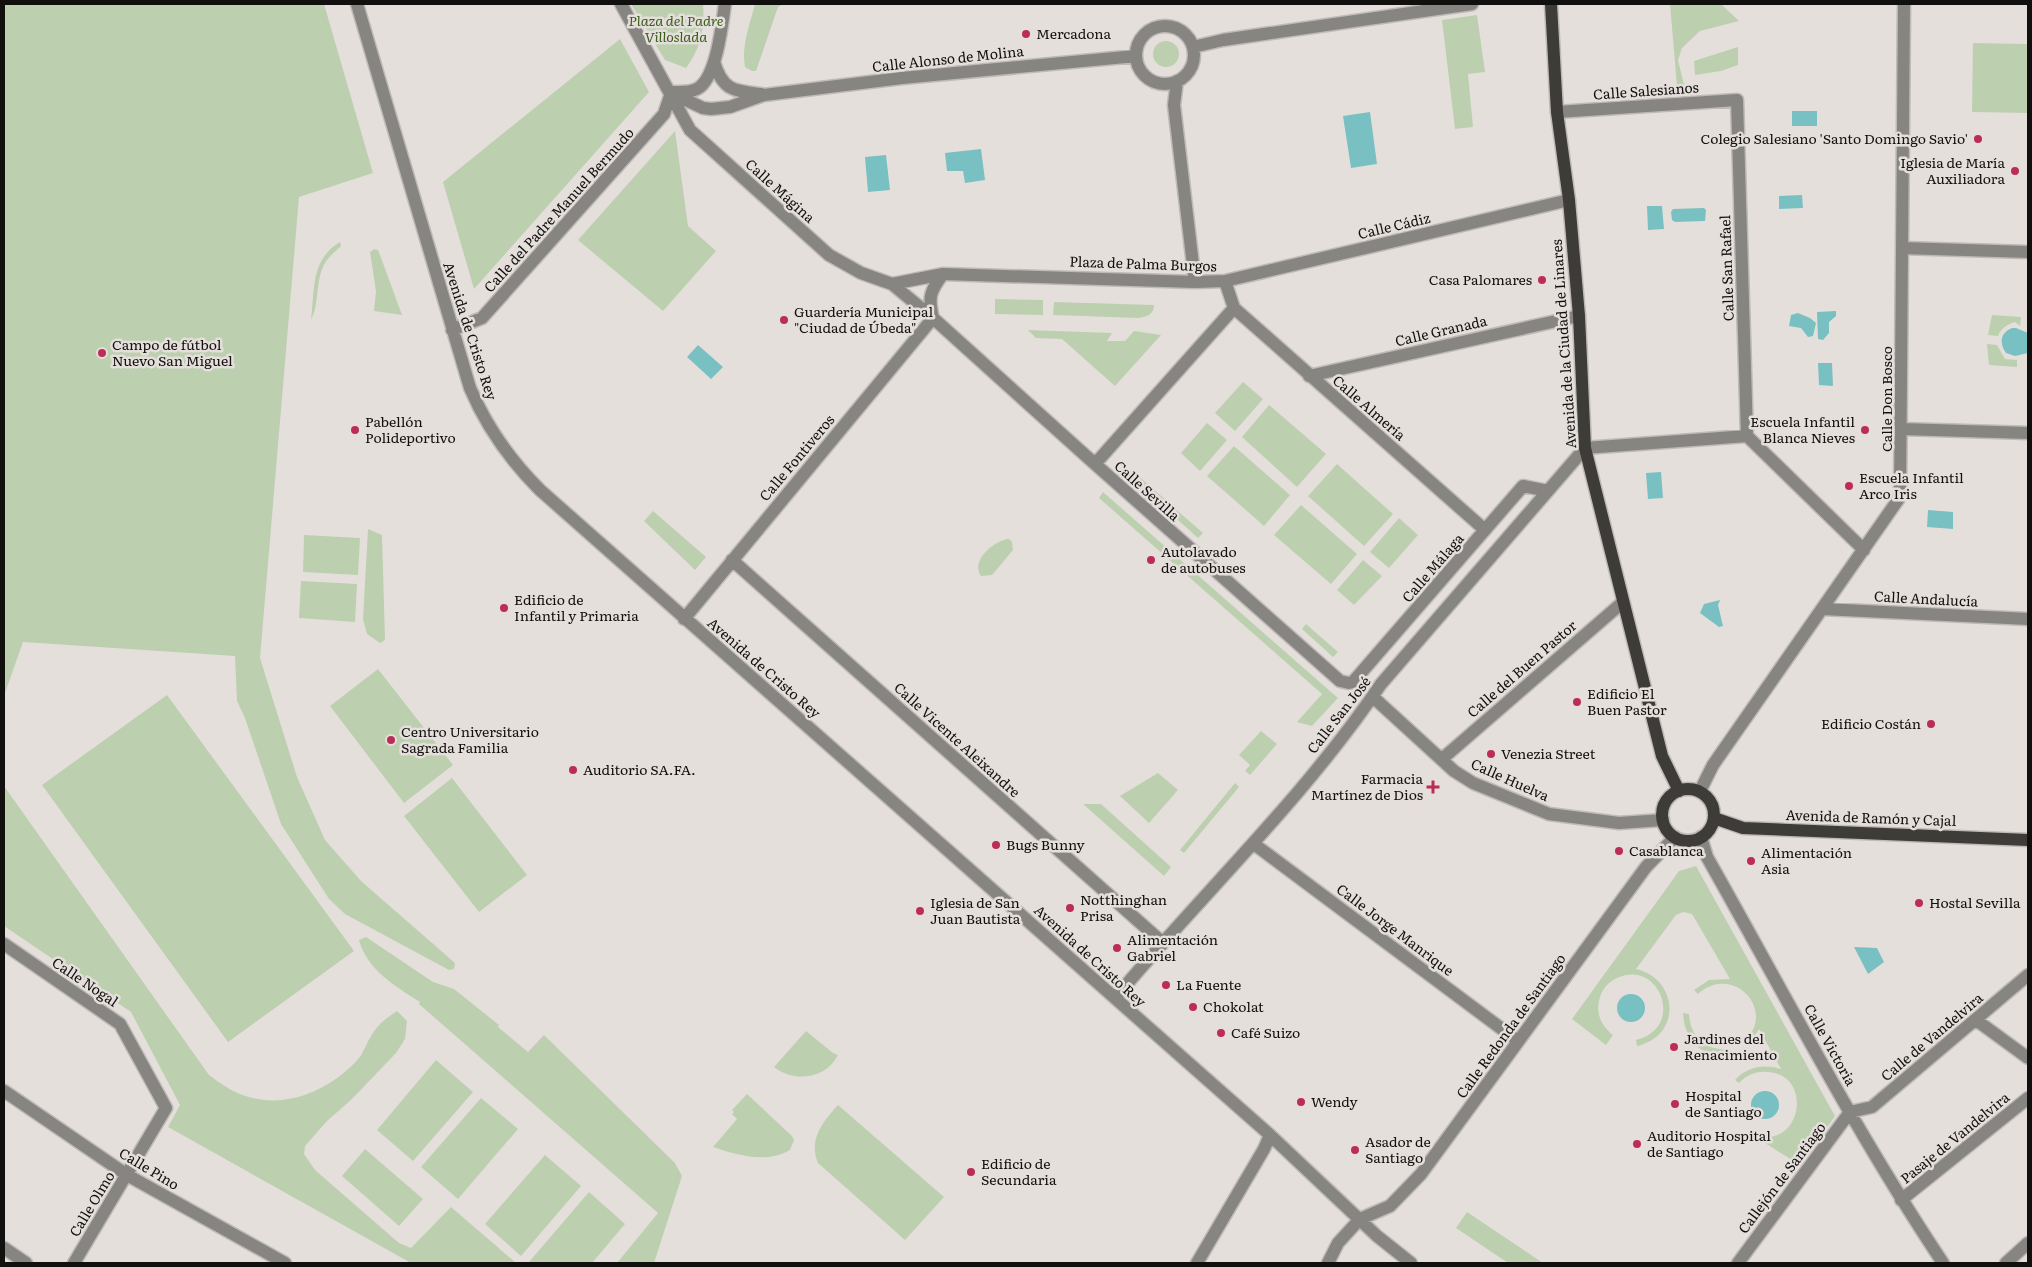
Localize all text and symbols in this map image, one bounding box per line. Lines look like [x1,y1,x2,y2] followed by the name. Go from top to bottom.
[629,10,724,46] park label: Plaza del Padre Villoslada
[1036,23,1112,43] place label: Mercadona
[1020,28,1032,40] marker: Mercadona
[871,40,1025,76] street label: Calle Alonso de Molina
[1592,76,1699,104] street label: Calle Salesianos
[479,123,638,296] street label: Calle del Padre Manuel Bermudo
[1701,128,1968,148] place label: Colegio Salesiano 'Santo Domingo Savio'
[1972,133,1984,145] marker: Colegio Salesiano 'Santo Domingo Savio'
[1900,152,2005,188] place label: Iglesia de María Auxiliadora
[742,154,820,227] street label: Calle Mágina
[2009,165,2021,177] marker: Iglesia de María Auxiliadora
[1356,207,1432,243] street label: Calle Cádiz
[1714,214,1738,321] street label: Calle San Rafael
[1546,239,1580,449] street label: Avenida de la Ciudad de Linares
[1069,250,1217,276] street label: Plaza de Palma Burgos
[439,259,503,403] street label: Avenida de Cristo Rey
[1429,269,1532,289] place label: Casa Palomares
[1536,274,1548,286] marker: Casa Palomares
[794,301,933,337] place label: Guardería Municipal "Ciudad de Úbeda"
[1393,310,1489,350] street label: Calle Granada
[778,314,790,326] marker: Guardería Municipal "Ciudad de Úbeda"
[112,334,233,370] place label: Campo de fútbol Nuevo San Miguel
[1876,346,1896,452] street label: Calle Don Bosco
[96,347,108,359] marker: Campo de fútbol Nuevo San Miguel
[1329,370,1411,445] street label: Calle Almería
[754,410,838,505] street label: Calle Fontiveros
[365,411,456,447] place label: Pabellón Polideportivo
[1750,411,1855,447] place label: Escuela Infantil Blanca Nieves
[349,424,361,436] marker: Pabellón Polideportivo
[1859,424,1871,436] marker: Escuela Infantil Blanca Nieves
[1111,455,1185,525] street label: Calle Sevilla
[1859,467,1964,503] place label: Escuela Infantil Arco Iris
[1843,480,1855,492] marker: Escuela Infantil Arco Iris
[1397,528,1468,606] street label: Calle Málaga
[1161,541,1246,577] place label: Autolavado de autobuses
[1145,554,1157,566] marker: Autolavado de autobuses
[1873,585,1979,611] street label: Calle Andalucía
[514,589,639,625] place label: Edificio de Infantil y Primaria
[498,602,510,614] marker: Edificio de Infantil y Primaria
[704,612,826,723] street label: Avenida de Cristo Rey
[1462,615,1581,721] street label: Calle del Buen Pastor
[1302,672,1375,757] street label: Calle San José
[890,677,1025,801] street label: Calle Vicente Aleixandre
[1587,683,1667,719] place label: Edificio El Buen Pastor
[1571,696,1583,708] marker: Edificio El Buen Pastor
[1821,713,1921,733] place label: Edificio Costán
[1925,718,1937,730] marker: Edificio Costán
[401,721,539,757] place label: Centro Universitario Sagrada Familia
[385,734,397,746] marker: Centro Universitario Sagrada Familia
[1501,743,1596,763] place label: Venezia Street
[1485,748,1497,760] marker: Venezia Street
[1468,753,1553,805] street label: Calle Huelva
[583,759,696,779] place label: Auditorio SA.FA.
[567,764,579,776] marker: Auditorio SA.FA.
[1311,768,1423,804] place label: Farmacia Martínez de Dios
[1427,781,1439,793] marker: Farmacia Martínez de Dios
[1785,804,1957,830] street label: Avenida de Ramón y Cajal
[1006,834,1086,854] place label: Bugs Bunny
[990,839,1002,851] marker: Bugs Bunny
[1629,840,1704,860] place label: Casablanca
[1761,842,1852,878] place label: Alimentación Asia
[1613,845,1625,857] marker: Casablanca
[1745,855,1757,867] marker: Alimentación Asia
[1333,878,1458,980] street label: Calle Jorge Manrique
[1080,889,1167,925] place label: Notthinghan Prisa
[930,892,1021,928] place label: Iglesia de San Juan Bautista
[1929,892,2021,912] place label: Hostal Sevilla
[1913,897,1925,909] marker: Hostal Sevilla
[1030,900,1152,1012] street label: Avenida de Cristo Rey
[1064,902,1076,914] marker: Notthinghan Prisa
[914,905,926,917] marker: Iglesia de San Juan Bautista
[1127,929,1218,965] place label: Alimentación Gabriel
[1111,942,1123,954] marker: Alimentación Gabriel
[1451,949,1570,1102] street label: Calle Redonda de Santiago
[49,952,123,1011] street label: Calle Nogal
[1176,974,1241,994] place label: La Fuente
[1160,979,1172,991] marker: La Fuente
[1876,987,1987,1085] street label: Calle de Vandelvira
[1203,996,1264,1016] place label: Chokolat
[1800,1000,1862,1089] street label: Calle Victoria
[1187,1001,1199,1013] marker: Chokolat
[1231,1022,1300,1042] place label: Café Suizo
[1215,1027,1227,1039] marker: Café Suizo
[1684,1028,1777,1064] place label: Jardines del Renacimiento
[1668,1041,1680,1053] marker: Jardines del Renacimiento
[1685,1085,1762,1121] place label: Hospital de Santiago
[1896,1087,2014,1188] street label: Pasaje de Vandelvira
[1311,1091,1358,1111] place label: Wendy
[1295,1096,1307,1108] marker: Wendy
[1669,1098,1681,1110] marker: Hospital de Santiago
[1733,1118,1830,1237] street label: Callejón de Santiago
[1647,1125,1771,1161] place label: Auditorio Hospital de Santiago
[1365,1131,1431,1167] place label: Asador de Santiago
[1631,1138,1643,1150] marker: Auditorio Hospital de Santiago
[116,1142,183,1194] street label: Calle Pino
[1349,1144,1361,1156] marker: Asador de Santiago
[981,1153,1057,1189] place label: Edificio de Secundaria
[965,1166,977,1178] marker: Edificio de Secundaria
[64,1167,119,1240] street label: Calle Olmo

